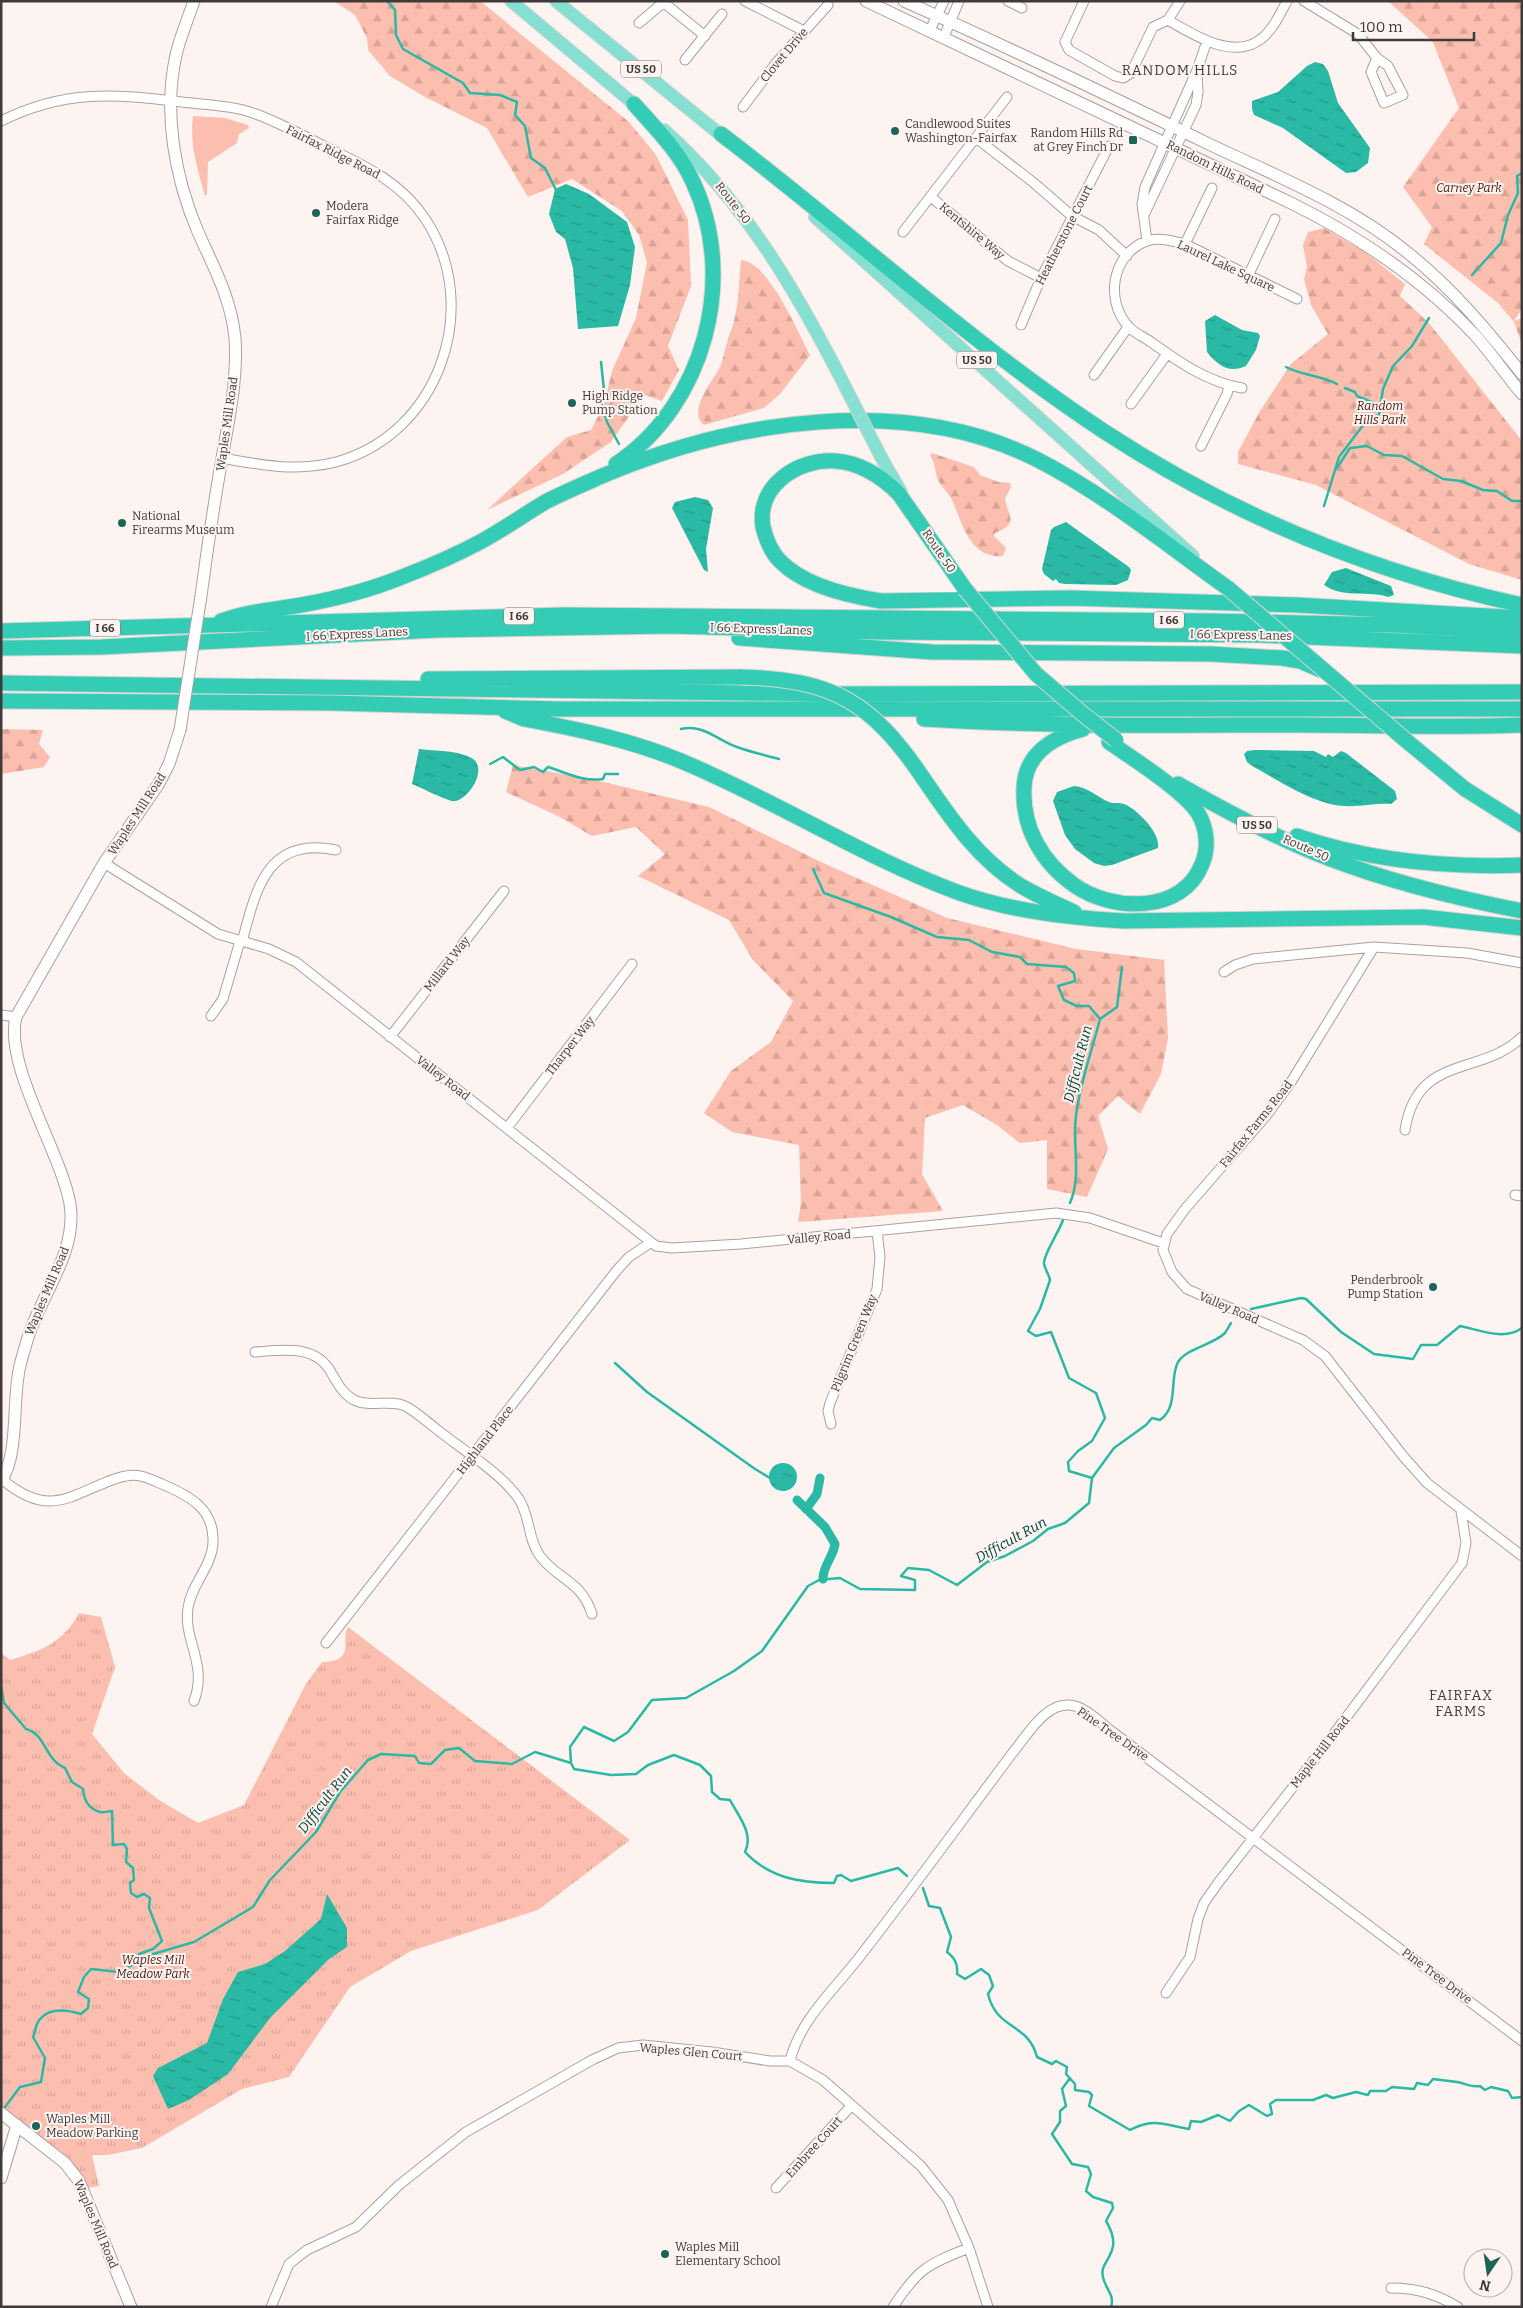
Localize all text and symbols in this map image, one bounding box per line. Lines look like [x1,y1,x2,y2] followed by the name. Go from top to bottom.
[1353,10,1474,42] scale bar
[1360,18,1403,36] text: 100 m
[757,25,811,85] street label: Clovet Drive
[621,61,661,78] road number: US 50
[1122,62,1238,79] district label: RANDOM HILLS
[905,117,1017,145] place label: Candlewood Suites Washington-Fairfax
[284,122,382,182] street label: Fairfax Ridge Road
[889,125,901,137] marker: Candlewood Suites Washington-Fairfax
[1030,126,1124,154] place label: Random Hills Rd at Grey Finch Dr
[1127,134,1139,146] marker: Random Hills Rd at Grey Finch Dr
[1164,137,1266,197] street label: Random Hills Road
[712,179,754,227] street label: Route 50
[1436,181,1502,195] park label: Carney Park
[1033,182,1096,287] street label: Heatherstone Court
[326,199,399,227] place label: Modera Fairfax Ridge
[936,200,1008,263] street label: Kentshire Way
[310,207,322,219] marker: Modera Fairfax Ridge
[1175,237,1277,295] street label: Laurel Lake Square
[957,352,997,368] road number: US 50
[213,376,241,472] street label: Waples Mill Road
[582,389,658,417] place label: High Ridge Pump Station
[566,397,578,409] marker: High Ridge Pump Station
[1354,399,1407,427] park label: Random Hills Park
[132,509,235,537] place label: National Firearms Museum
[116,517,128,529] marker: National Firearms Museum
[919,527,959,575] street label: Route 50
[504,608,534,624] road number: I 66
[1154,612,1184,628] road number: I 66
[90,620,120,636] road number: I 66
[710,620,813,638] street label: I 66 Express Lanes
[306,624,409,644] street label: I 66 Express Lanes
[1190,627,1292,643] street label: I 66 Express Lanes
[105,770,169,858] street label: Waples Mill Road
[1237,816,1277,834] road number: US 50
[1281,832,1331,864] street label: Route 50
[421,933,473,994] street label: Millard Way
[543,1013,598,1078] street label: Tharper Way
[1060,1024,1096,1104] water label: Difficult Run
[413,1053,473,1103] street label: Valley Road
[1217,1078,1295,1170] street label: Fairfax Farms Road
[786,1227,852,1247] street label: Valley Road
[22,1245,72,1337] street label: Waples Mill Road
[1347,1273,1423,1301] place label: Penderbrook Pump Station
[1427,1281,1439,1293] marker: Penderbrook Pump Station
[1197,1289,1261,1327] street label: Valley Road
[828,1292,880,1394] street label: Pilgrim Green Way
[454,1403,516,1477] street label: Highland Place
[972,1513,1050,1567] water label: Difficult Run
[1429,1687,1493,1720] district label: FAIRFAX FARMS
[1075,1704,1151,1764] street label: Pine Tree Drive
[1288,1713,1352,1791] street label: Maple Hill Road
[294,1763,356,1837] water label: Difficult Run
[1399,1945,1475,2007] street label: Pine Tree Drive
[116,1953,190,1981] park label: Waples Mill Meadow Park
[639,2041,744,2064] street label: Waples Glen Court
[46,2112,139,2140] place label: Waples Mill Meadow Parking
[783,2113,846,2181] street label: Embree Court
[30,2120,42,2132] marker: Waples Mill Meadow Parking
[71,2178,121,2270] street label: Waples Mill Road
[675,2240,781,2268] place label: Waples Mill Elementary School
[659,2248,671,2260] marker: Waples Mill Elementary School
[1463,2248,1513,2298] north arrow
[1478,2276,1492,2295] text: N

